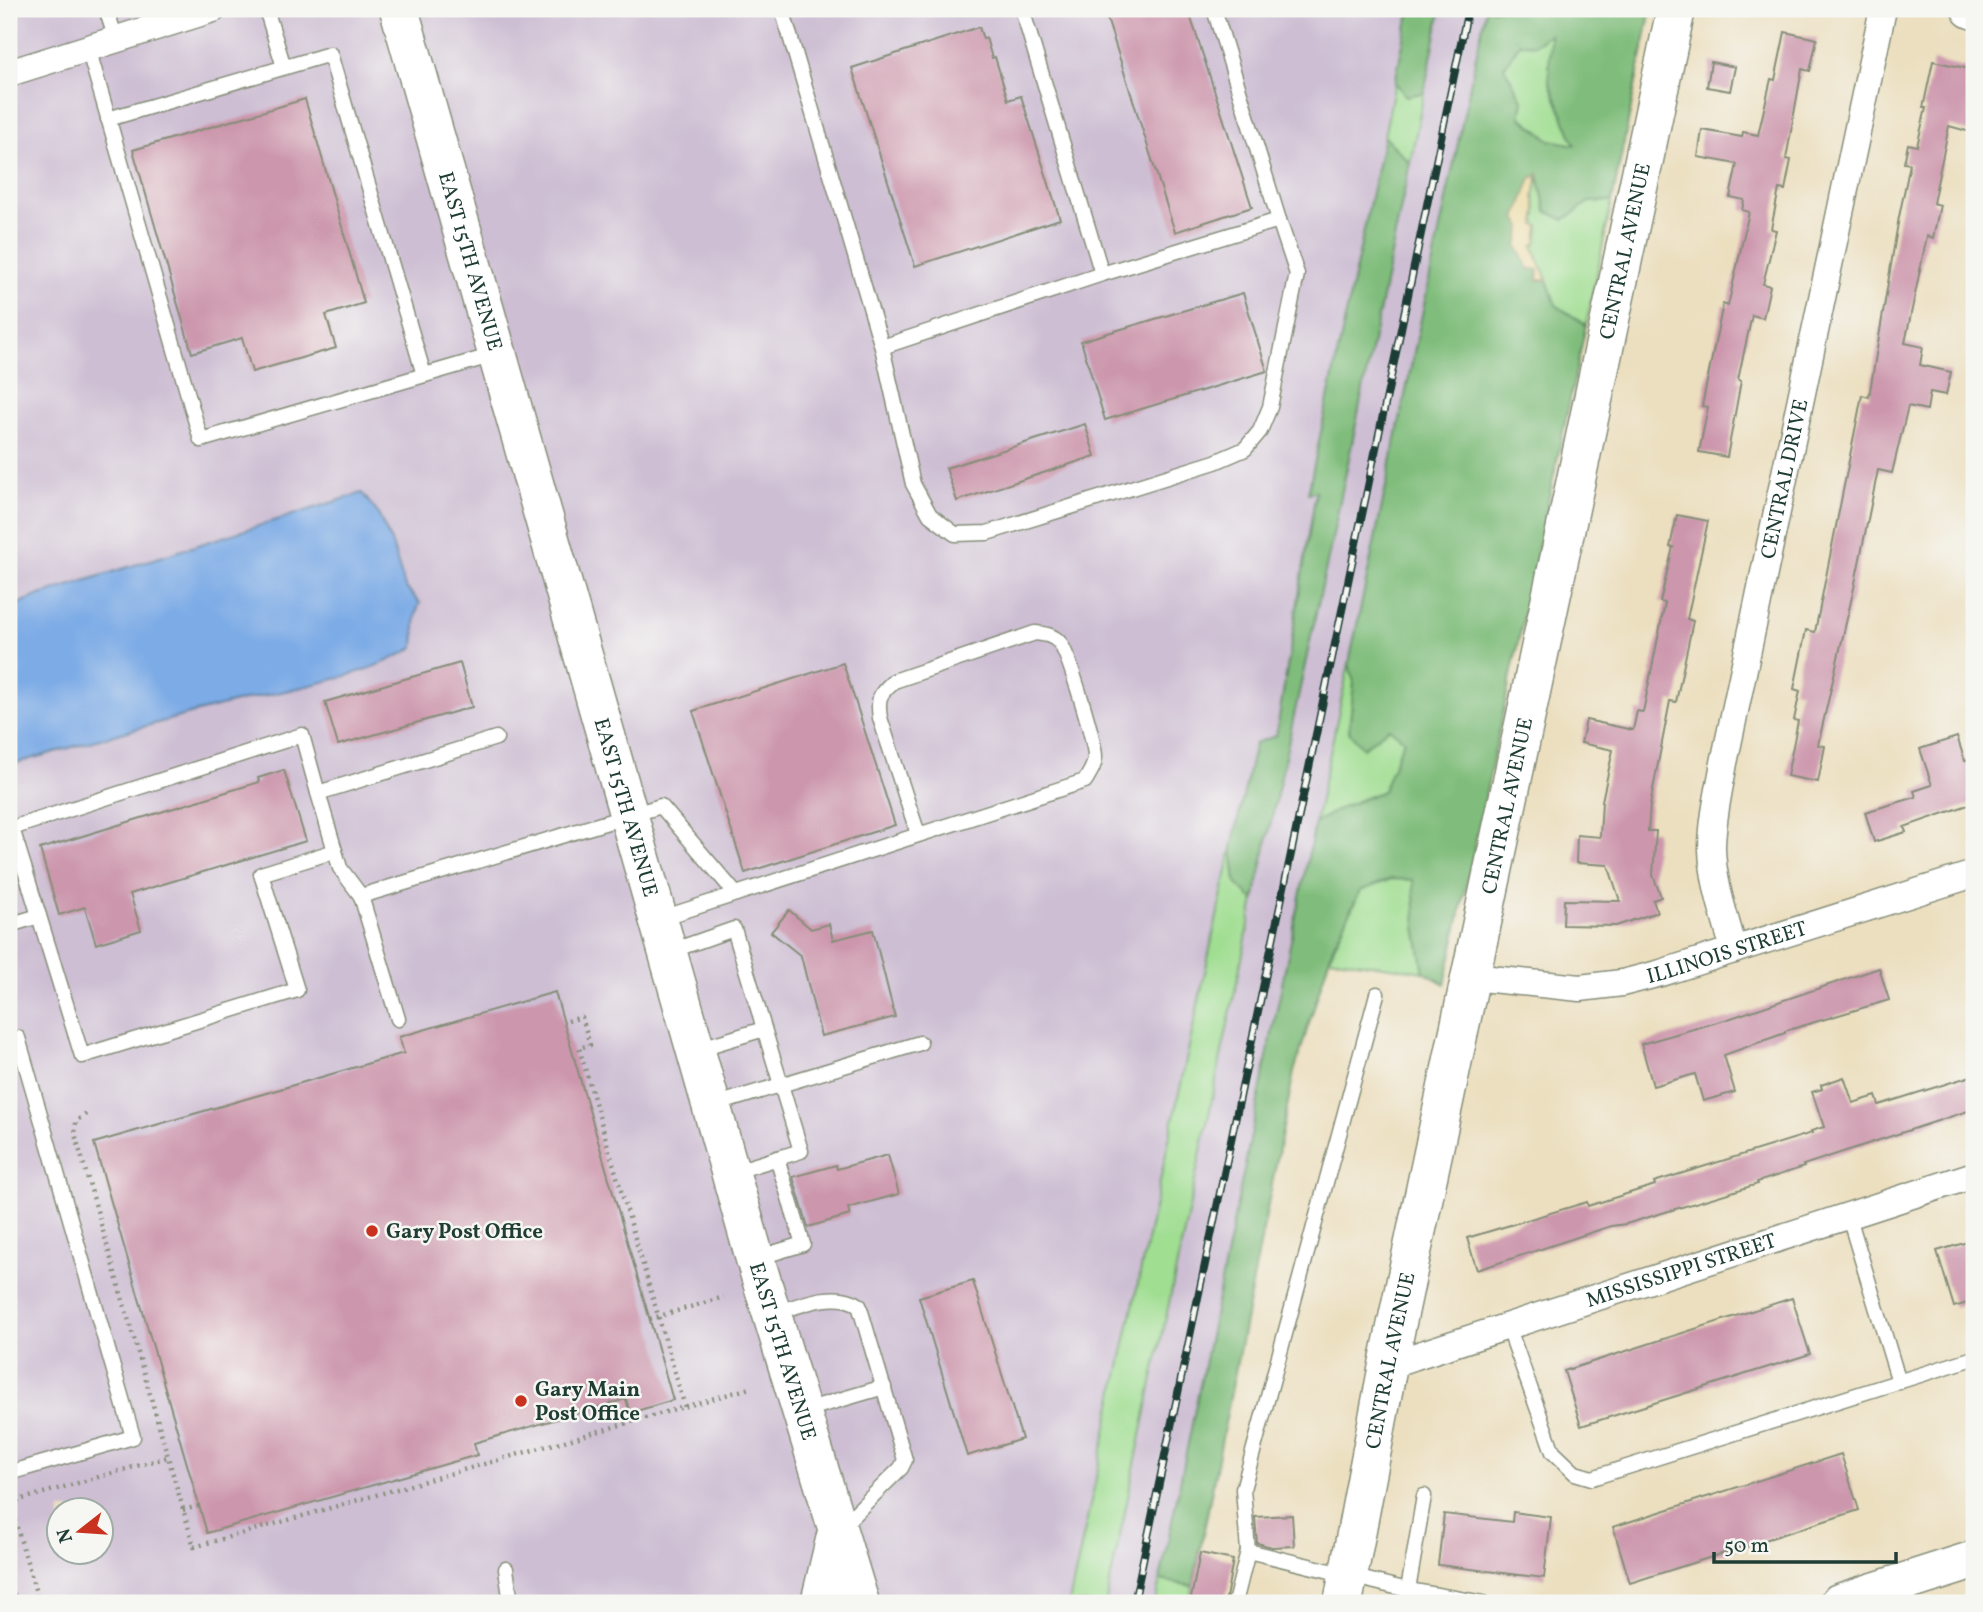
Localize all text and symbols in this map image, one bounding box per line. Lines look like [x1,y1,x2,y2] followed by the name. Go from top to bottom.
[1593,160,1659,342] street label: CENTRAL AVENUE
[430,168,509,354] street label: EAST 15TH AVENUE
[1754,396,1816,562] street label: CENTRAL DRIVE
[586,715,664,901] street label: EAST 15TH AVENUE
[1475,715,1541,897] street label: CENTRAL AVENUE
[1644,915,1811,992] street label: ILLINOIS STREET
[386,1218,543,1247] place label: Gary Post Office
[364,1223,380,1239] marker: Gary Post Office
[1583,1227,1780,1316] street label: MISSISSIPPI STREET
[741,1259,823,1444] street label: EAST 15TH AVENUE
[1359,1270,1423,1452] street label: CENTRAL AVENUE
[535,1376,640,1429] place label: Gary Main Post Office
[513,1393,529,1409] marker: Gary Main Post Office
[46,1496,116,1566] north arrow
[1714,1521,1896,1565] scale bar
[51,1525,80,1546] text: N
[1724,1532,1769,1561] text: 50 m

